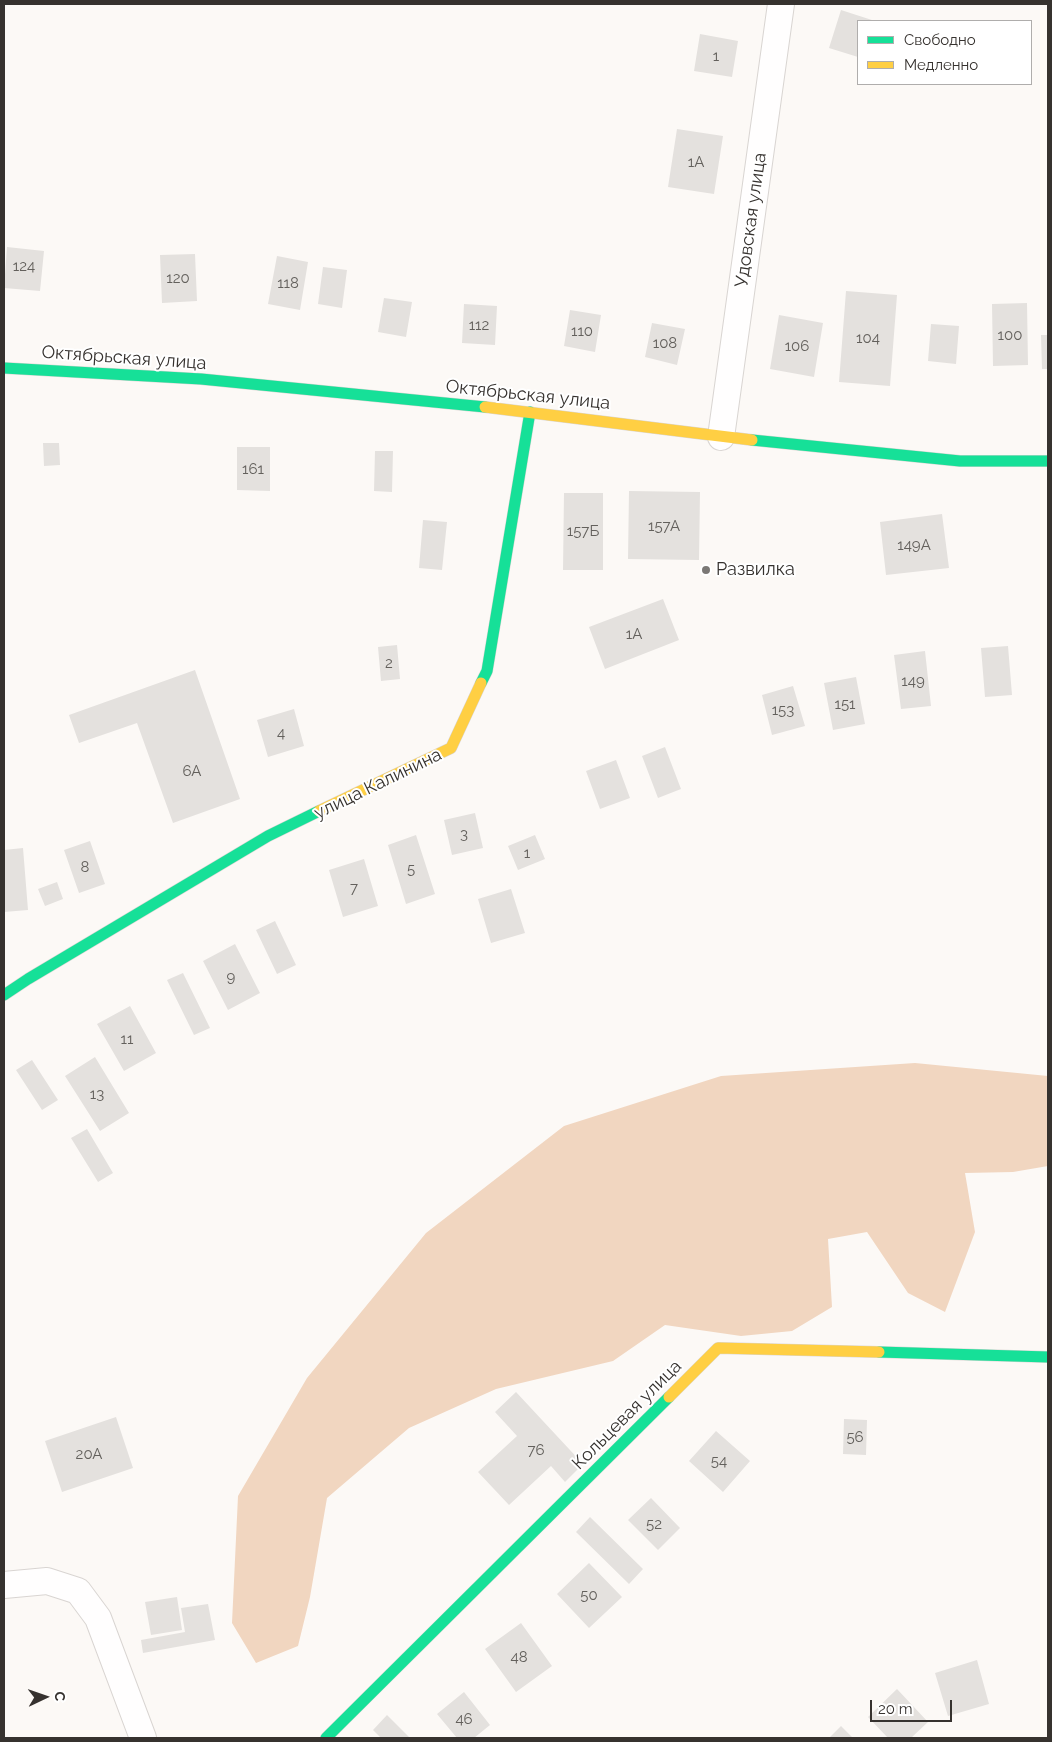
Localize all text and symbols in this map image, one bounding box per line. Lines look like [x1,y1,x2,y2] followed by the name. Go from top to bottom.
[857,20,1032,85] legend
[904,31,976,49] text: Свободно
[713,47,719,65] house number: 1
[904,56,978,74] text: Медленно
[731,151,771,289] street label: Удовская улица
[688,153,704,171] house number: 1А
[13,257,35,275] house number: 124
[166,269,190,287] house number: 120
[277,274,299,292] house number: 118
[469,316,489,334] house number: 112
[571,322,593,340] house number: 110
[998,326,1022,344] house number: 100
[856,329,880,347] house number: 104
[653,334,677,352] house number: 108
[785,337,809,355] house number: 106
[41,341,207,375] street label: Октябрьская улица
[445,376,611,414] street label: Октябрьская улица
[242,460,264,478] house number: 161
[648,517,680,535] house number: 157А
[567,522,599,540] house number: 157Б
[897,536,931,554] house number: 149А
[716,559,795,581] place label: Развилка
[700,564,712,576] marker: Развилка
[626,625,642,643] house number: 1А
[385,654,393,672] house number: 2
[901,672,925,690] house number: 149
[834,695,856,713] house number: 151
[772,701,794,719] house number: 153
[277,724,285,742] house number: 4
[311,744,445,824] street label: улица Калинина
[183,762,201,780] house number: 6А
[460,825,468,843] house number: 3
[524,844,530,862] house number: 1
[81,858,89,876] house number: 8
[407,860,415,878] house number: 5
[350,879,358,897] house number: 7
[227,968,235,986] house number: 9
[121,1030,133,1048] house number: 11
[90,1085,104,1103] house number: 13
[568,1356,686,1474] street label: Кольцевая улица
[846,1428,864,1446] house number: 56
[527,1441,545,1459] house number: 76
[76,1445,102,1463] house number: 20А
[711,1452,727,1470] house number: 54
[646,1515,662,1533] house number: 52
[580,1586,598,1604] house number: 50
[510,1648,528,1666] house number: 48
[20,1672,70,1722] north arrow
[872,1690,954,1722] scale bar
[52,1691,68,1701] text: С
[878,1700,913,1718] text: 20 m
[455,1710,473,1728] house number: 46

